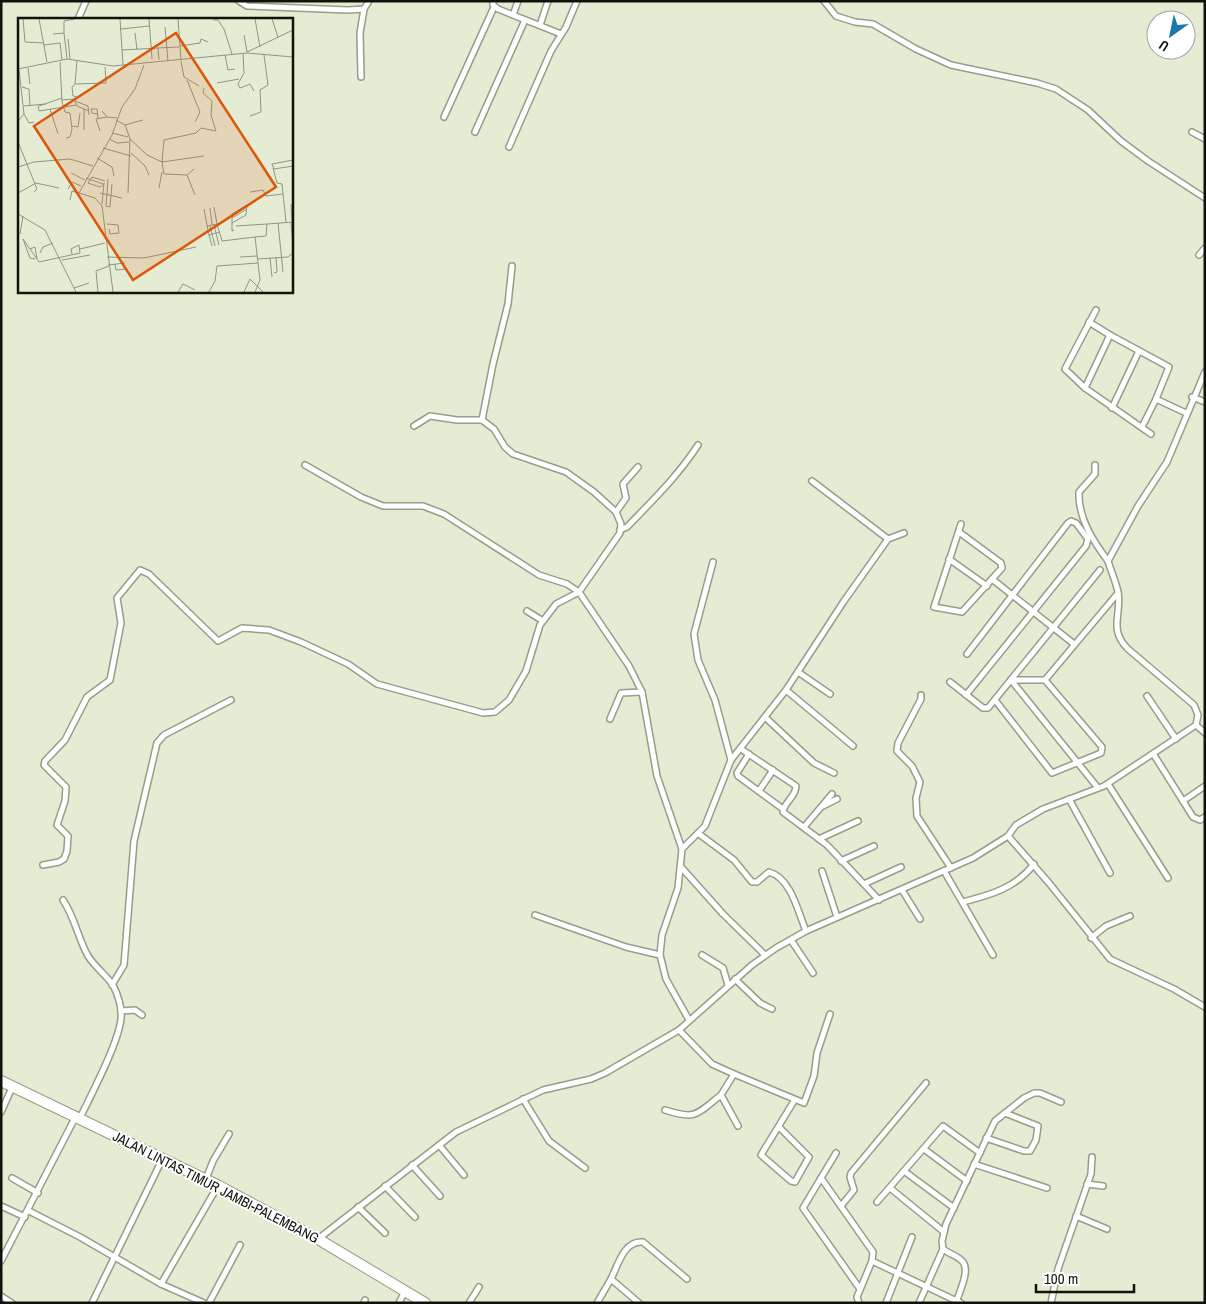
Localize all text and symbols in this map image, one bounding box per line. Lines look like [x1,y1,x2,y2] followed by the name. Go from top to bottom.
[1146,10,1196,60] north arrow
[18,18,292,292] inset map
[1156,36,1172,56] text: U
[110,1127,322,1247] street label: JALAN LINTAS TIMUR JAMBI-PALEMBANG
[1036,1262,1134,1294] scale bar
[1044,1268,1078,1289] text: 100 m

